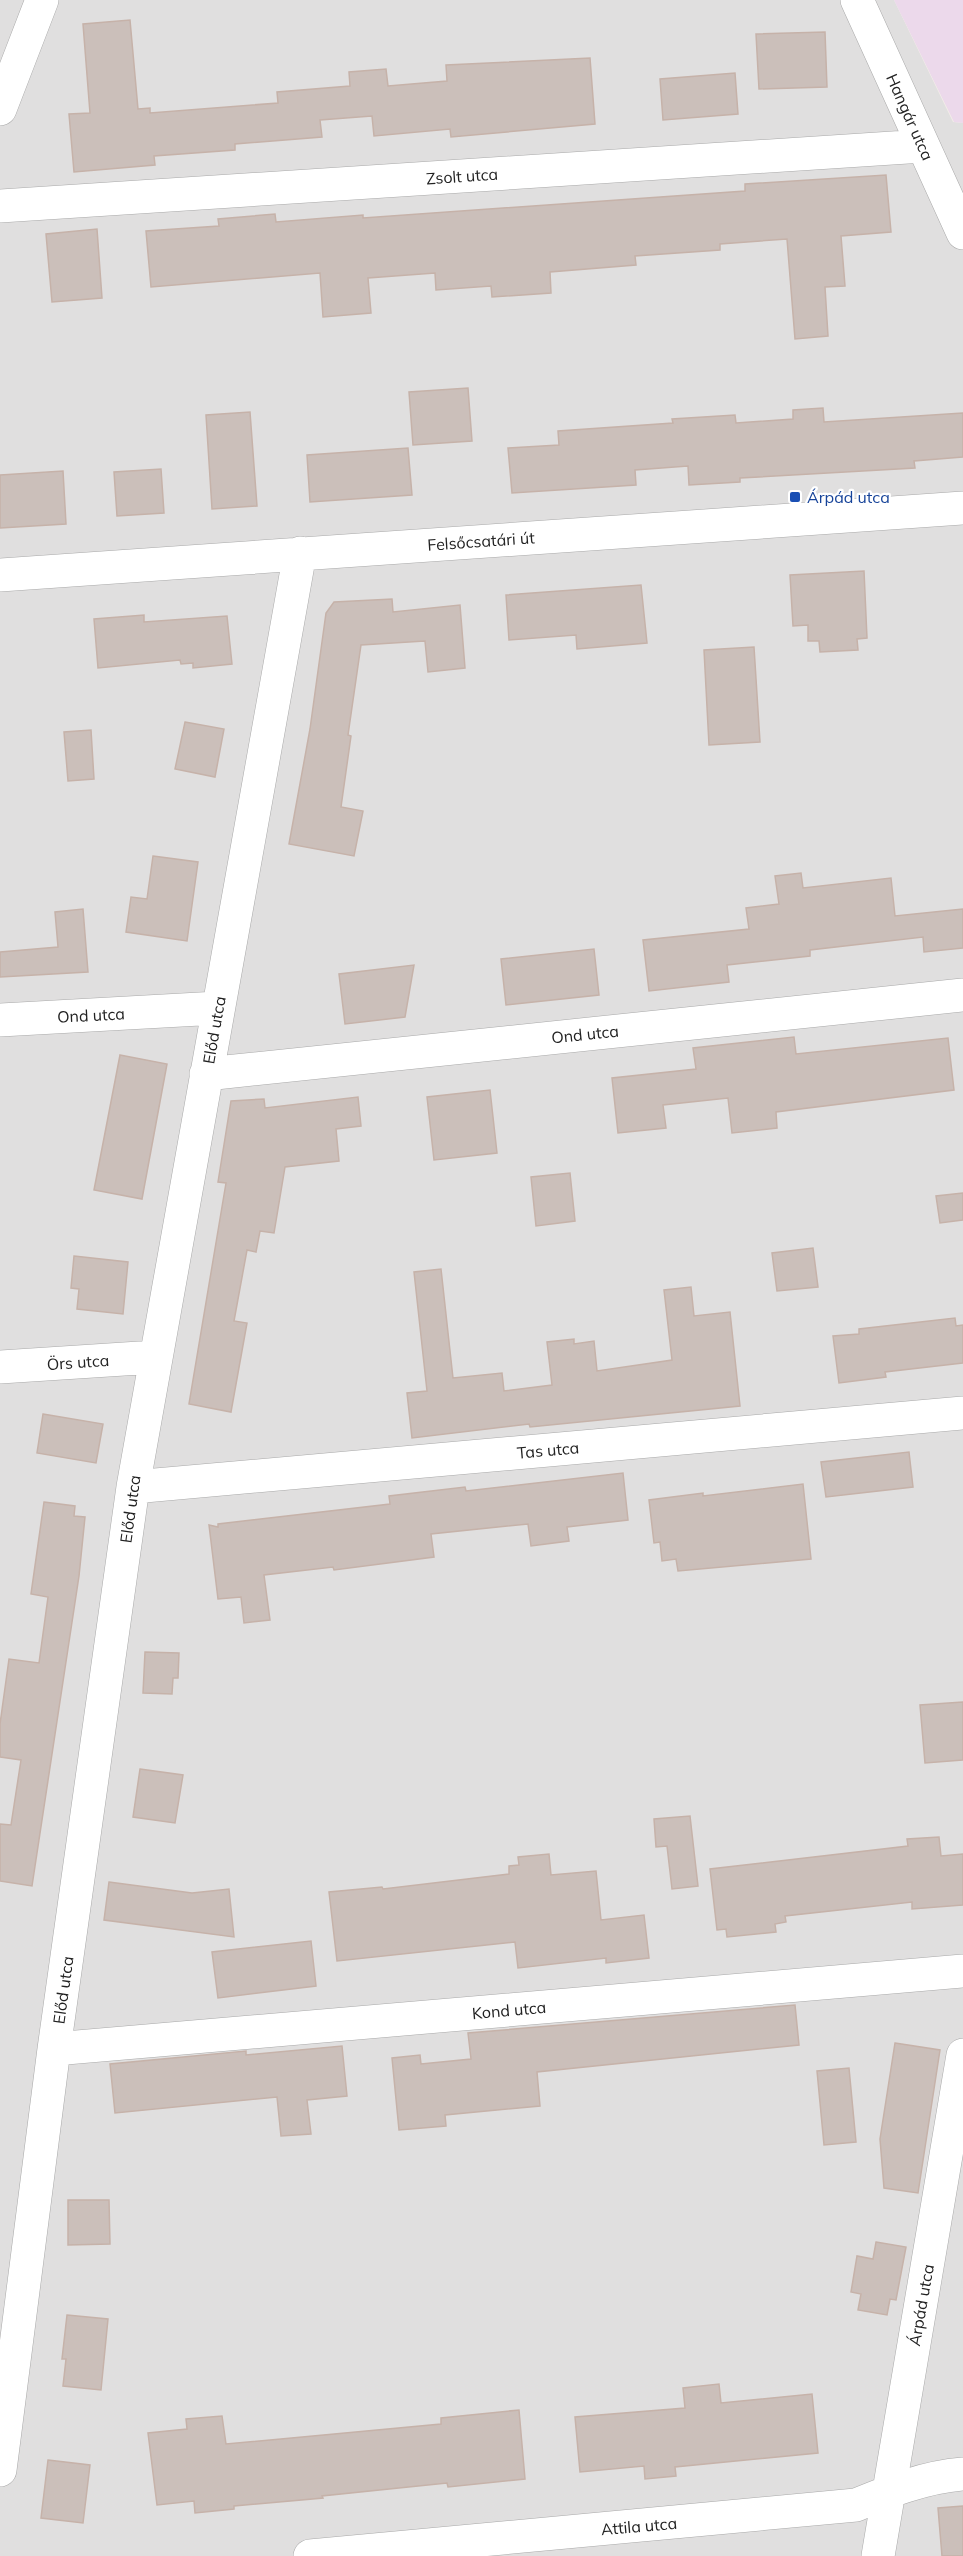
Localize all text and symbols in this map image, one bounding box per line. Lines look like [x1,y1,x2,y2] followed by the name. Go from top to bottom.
[882,71,938,163] street label: Hangár utca
[425,164,499,188] street label: Zsolt utca
[807,487,890,507] place label: Árpád utca
[788,490,802,504] marker: Árpád utca
[427,527,536,555] street label: Felsőcsatári út
[198,995,230,1065] street label: Előd utca
[57,1003,125,1027] street label: Ond utca
[550,1021,620,1047] street label: Ond utca
[46,1350,110,1374] street label: Örs utca
[516,1437,580,1463] street label: Tas utca
[115,1474,145,1544] street label: Előd utca
[48,1955,78,2025] street label: Előd utca
[471,1997,547,2023] street label: Kond utca
[904,2263,938,2347] street label: Árpád utca
[600,2513,678,2539] street label: Attila utca

